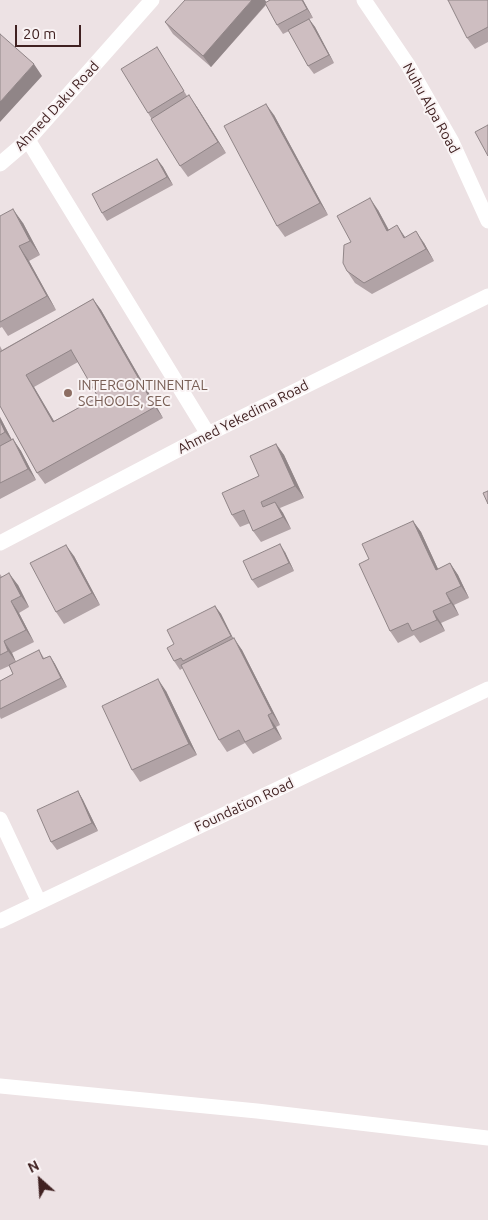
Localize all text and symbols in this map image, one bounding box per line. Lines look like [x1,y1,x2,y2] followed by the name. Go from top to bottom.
[18,15,84,47] scale bar
[23,25,56,42] text: 20 m
[11,58,103,154] street label: Ahmed Daku Road
[399,60,463,156] street label: Nuhu Alpa Road
[78,377,208,410] place label: INTERCONTINENTAL SCHOOLS, SEC
[175,377,311,457] street label: Ahmed Yekedima Road
[62,387,74,399] marker: INTERCONTINENTAL SCHOOLS, SEC
[192,775,296,835] street label: Foundation Road
[15,1155,65,1205] north arrow
[25,1157,42,1176] text: N

